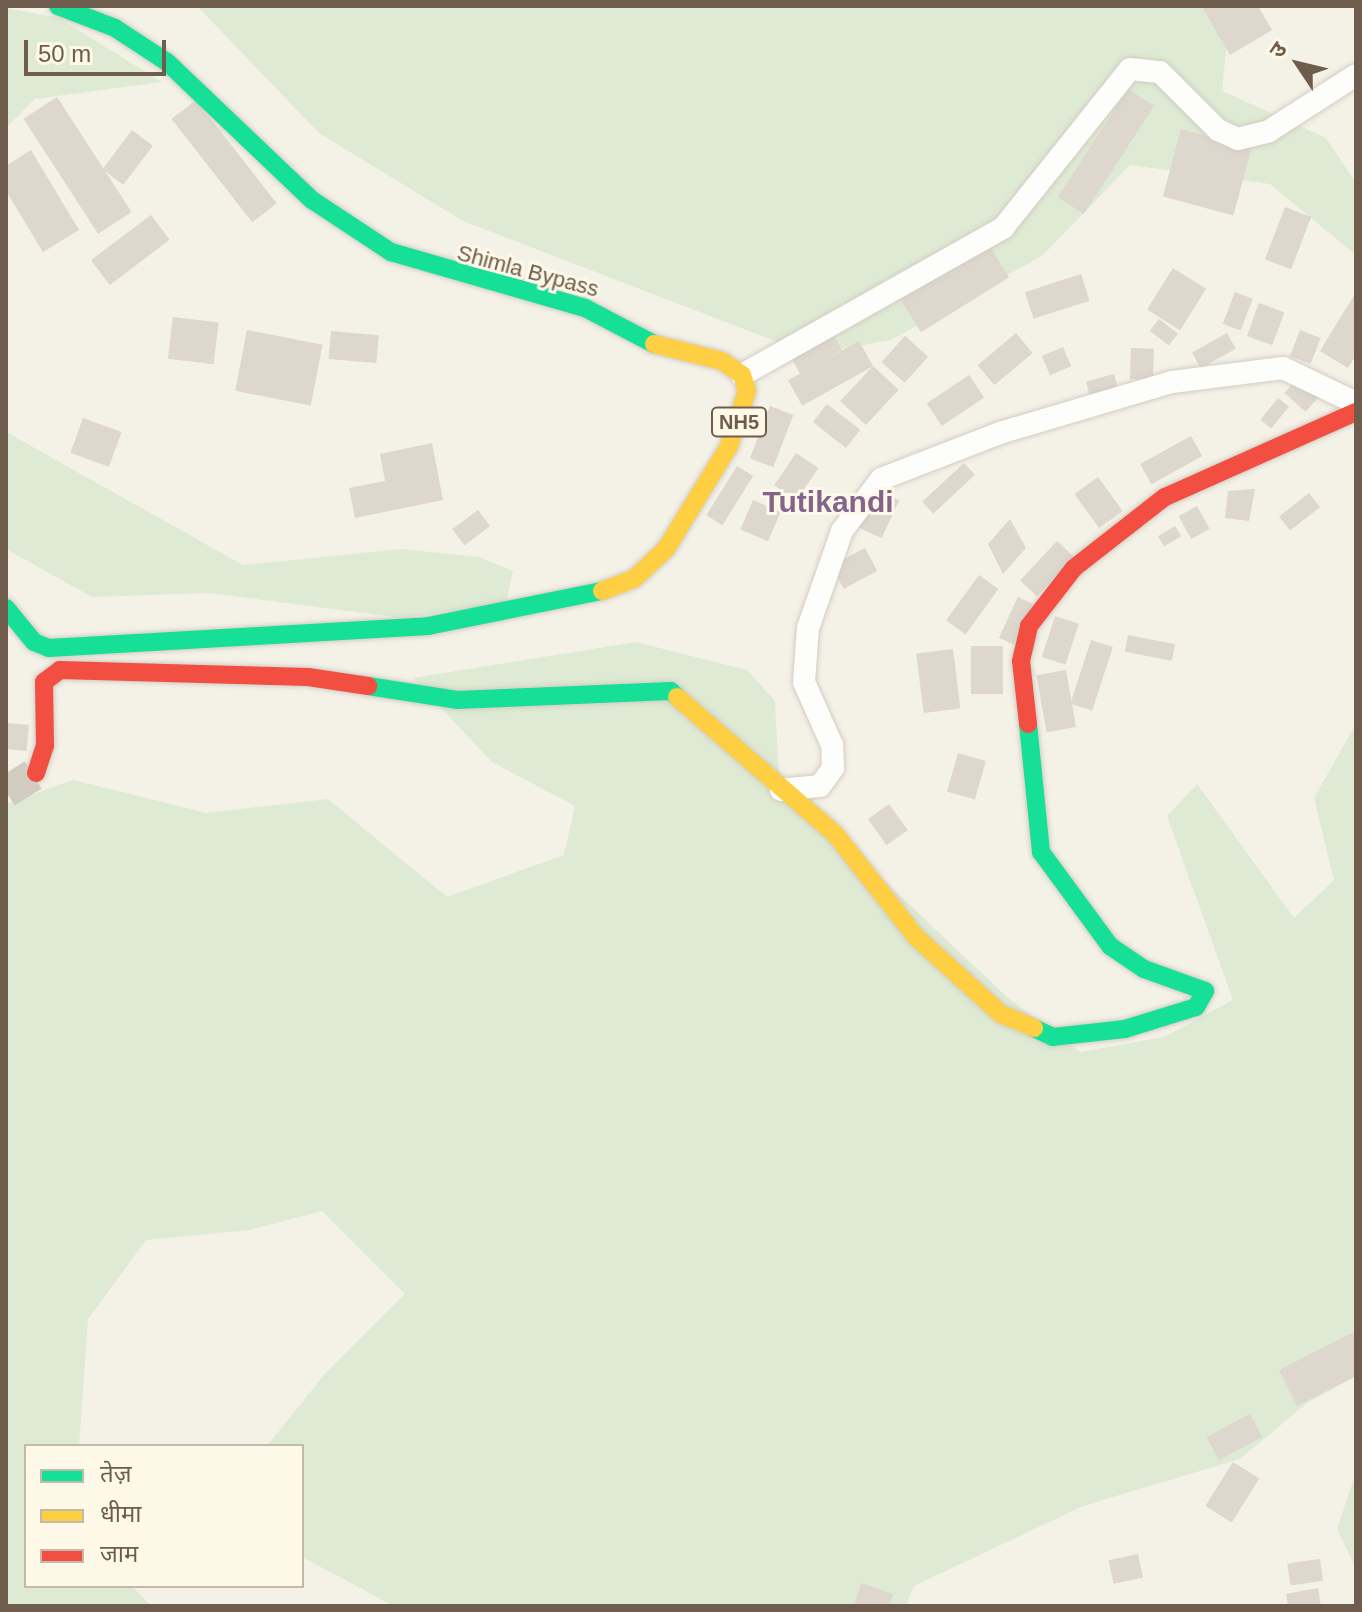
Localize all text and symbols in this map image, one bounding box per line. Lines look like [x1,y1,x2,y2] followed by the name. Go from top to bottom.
[28,24,170,74] scale bar
[1258,24,1338,104] north arrow
[1264,38,1292,62] text: उ
[38,40,91,67] text: 50 m
[454,239,602,303] street label: Shimla Bypass
[709,406,769,438] road number: NH5
[762,484,894,520] district label: Tutikandi
[24,1444,304,1588] legend
[100,1460,132,1487] text: तेज़
[100,1500,142,1527] text: धीमा
[100,1540,138,1567] text: जाम

